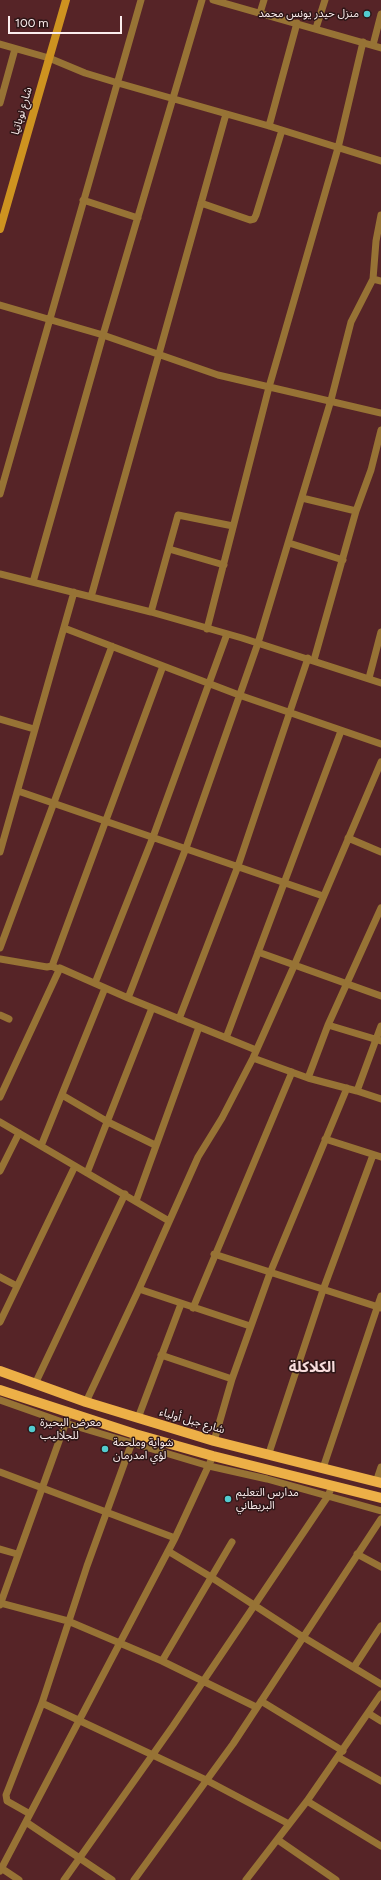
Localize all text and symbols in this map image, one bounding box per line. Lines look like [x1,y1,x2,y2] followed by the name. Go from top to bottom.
[258,7,359,21] place label: منزل حيدر يونس محمد
[10,8,124,34] scale bar
[362,9,372,19] marker: منزل حيدر يونس محمد
[15,16,49,30] text: 100 m
[9,86,35,136] street label: شارع نوباتيا
[289,1359,335,1377] district label: الكلاكلة
[158,1405,226,1437] street label: شارع جبل أولياء
[40,1416,101,1442] place label: معرض البحيرة للجلاليب
[27,1424,37,1434] marker: معرض البحيرة للجلاليب
[113,1436,173,1462] place label: شواية وملحمة لؤي امدرمان
[100,1444,110,1454] marker: شواية وملحمة لؤي امدرمان
[236,1486,299,1512] place label: مدارس التعليم البريطاني
[223,1494,233,1504] marker: مدارس التعليم البريطاني

